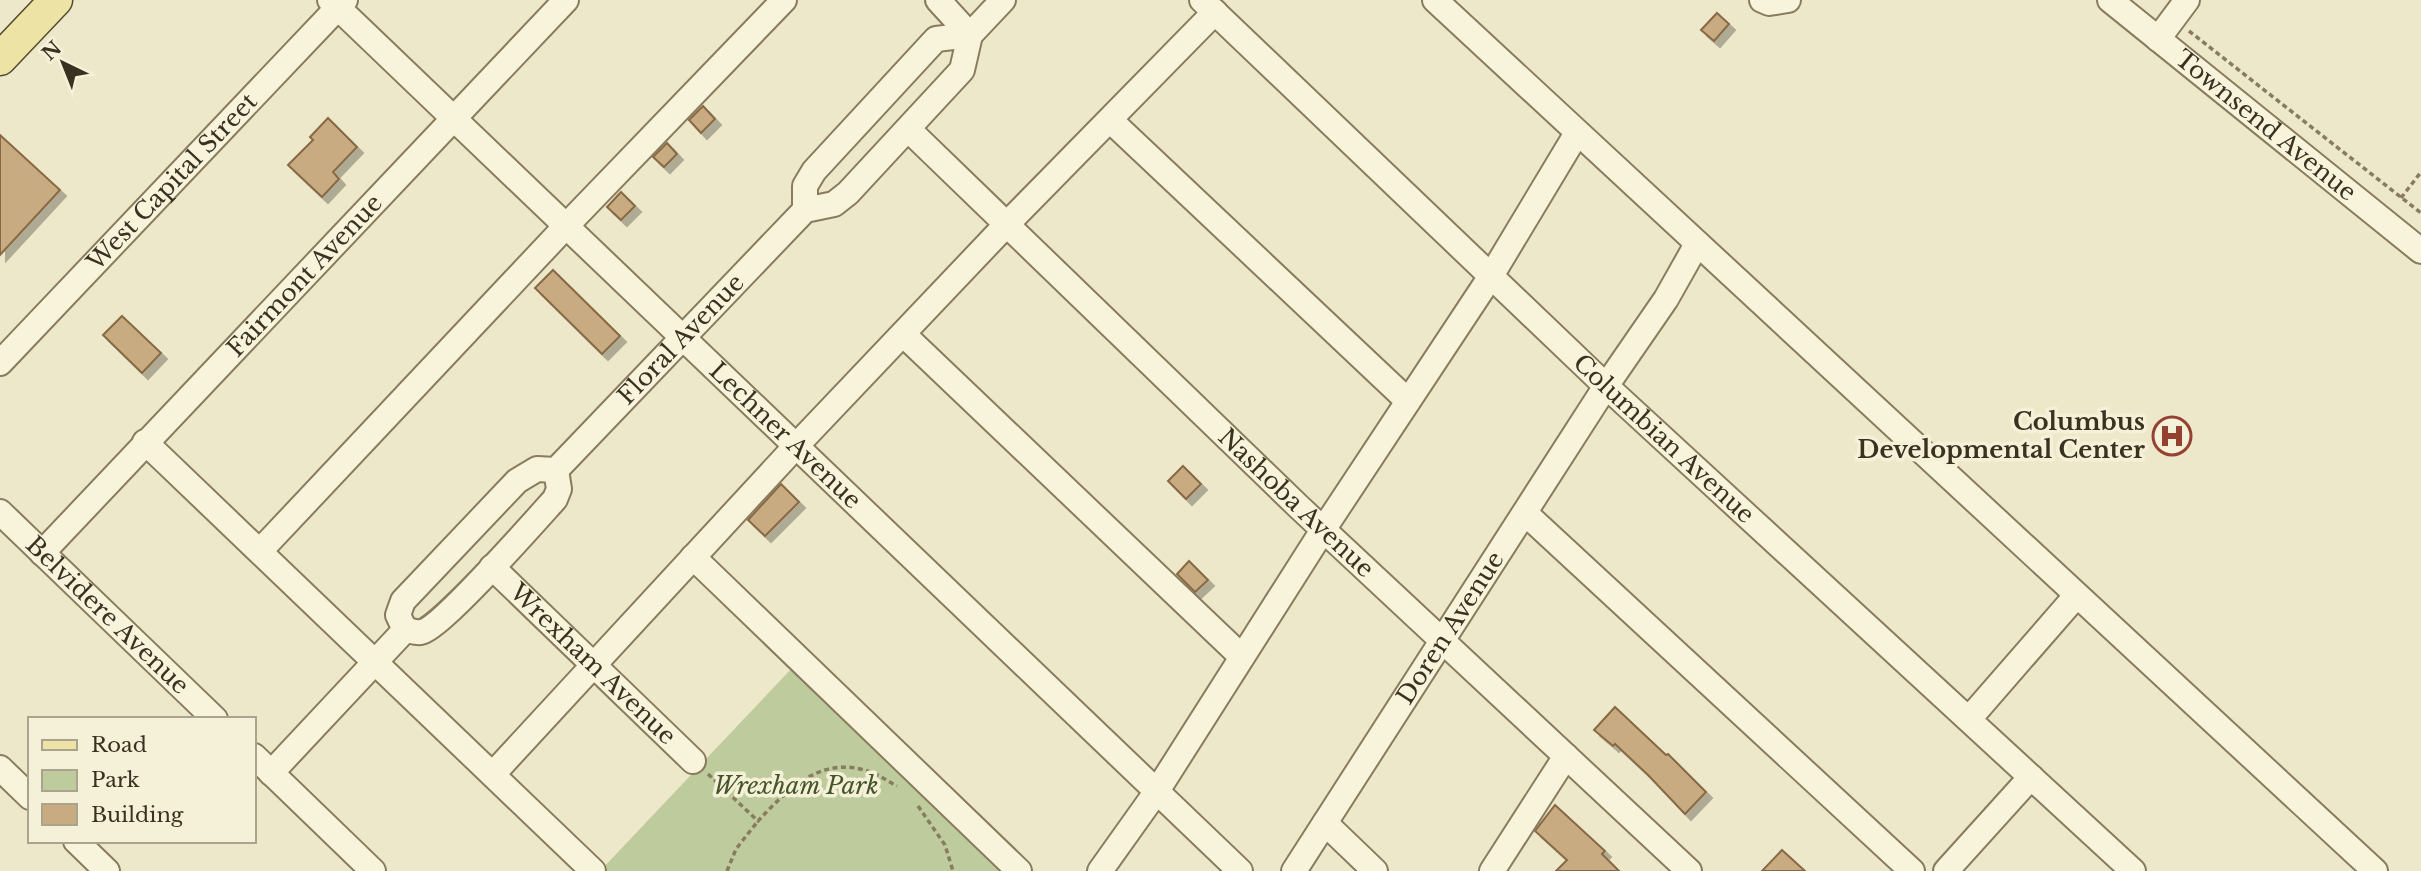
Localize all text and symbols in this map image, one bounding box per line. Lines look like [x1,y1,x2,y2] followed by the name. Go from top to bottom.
[28,28,98,98] north arrow
[37,36,66,65] text: N
[2170,44,2362,207] street label: Townsend Avenue
[80,87,263,277] street label: West Capital Street
[221,188,388,363] street label: Fairmont Avenue
[612,268,750,410] street label: Floral Avenue
[1568,348,1760,529] street label: Columbian Avenue
[704,356,867,515] street label: Lechner Avenue
[1857,407,2145,464] place label: Columbus Developmental Center
[2151,415,2193,457] hospital icon: Columbus Developmental Center
[1213,422,1380,583] street label: Nashoba Avenue
[20,530,195,700] street label: Belvidere Avenue
[1390,546,1510,709] street label: Doren Avenue
[503,577,682,750] street label: Wrexham Avenue
[28,717,256,843] legend
[91,732,147,758] text: Road
[91,767,140,793] text: Park
[713,771,879,800] park label: Wrexham Park
[91,802,184,828] text: Building

